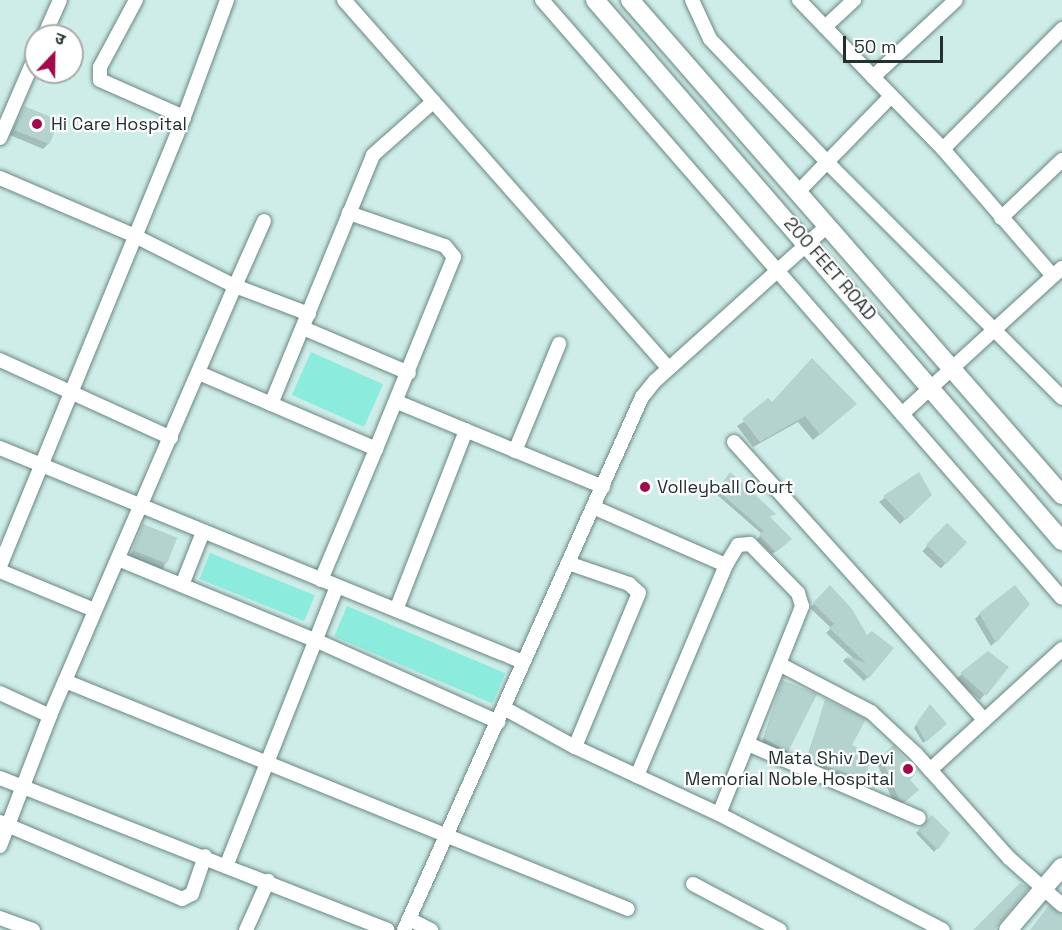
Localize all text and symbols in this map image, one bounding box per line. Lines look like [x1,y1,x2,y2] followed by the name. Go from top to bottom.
[24,24,84,84] north arrow
[846,24,946,62] scale bar
[52,27,68,50] text: उ
[854,35,896,58] text: 50 m
[51,113,187,135] place label: Hi Care Hospital
[28,115,46,133] marker: Hi Care Hospital
[779,213,881,325] street label: 200 FEET ROAD
[657,476,793,498] place label: Volleyball Court
[638,480,652,494] marker: Volleyball Court
[685,748,894,790] place label: Mata Shiv Devi Memorial Noble Hospital
[899,760,917,778] marker: Mata Shiv Devi Memorial Noble Hospital

